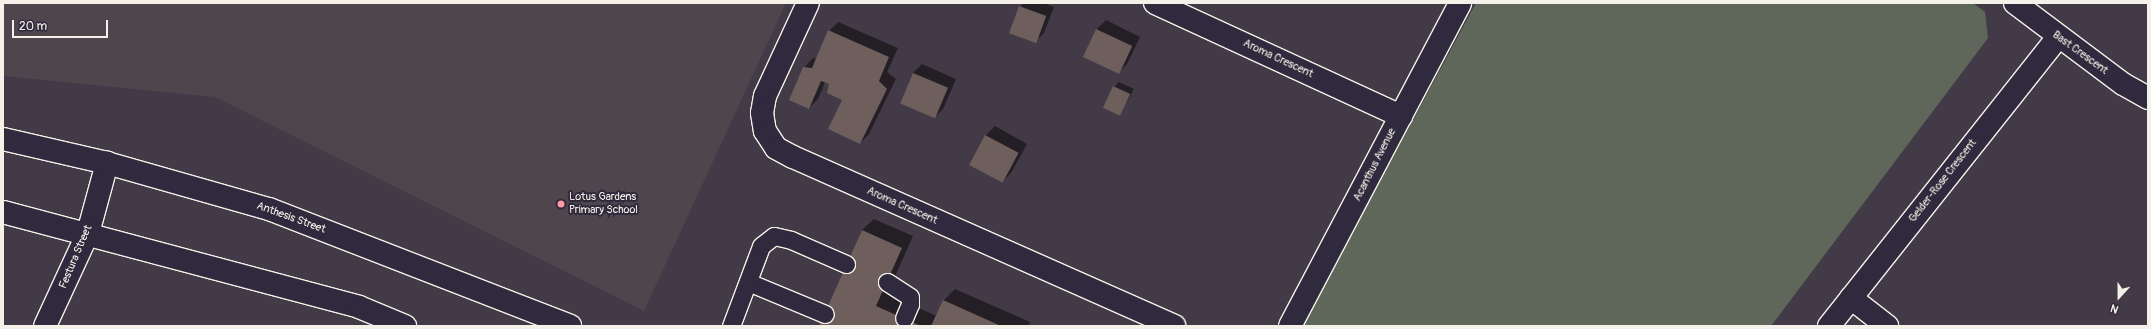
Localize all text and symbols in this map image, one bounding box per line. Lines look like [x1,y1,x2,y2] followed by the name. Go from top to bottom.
[14,12,110,38] scale bar
[19,19,47,34] text: 20 m
[2050,28,2110,78] street label: Bast Crescent
[1241,37,1315,81] street label: Aroma Crescent
[1351,126,1399,204] street label: Acanthus Avenue
[1906,137,1980,225] street label: Gelder-Rose Crescent
[865,185,939,227] street label: Aroma Crescent
[569,191,638,217] place label: Lotus Gardens Primary School
[255,199,327,237] street label: Anthesis Street
[556,199,566,209] marker: Lotus Gardens Primary School
[57,223,95,291] street label: Festura Street
[2099,277,2139,317] north arrow
[2109,301,2120,316] text: N

